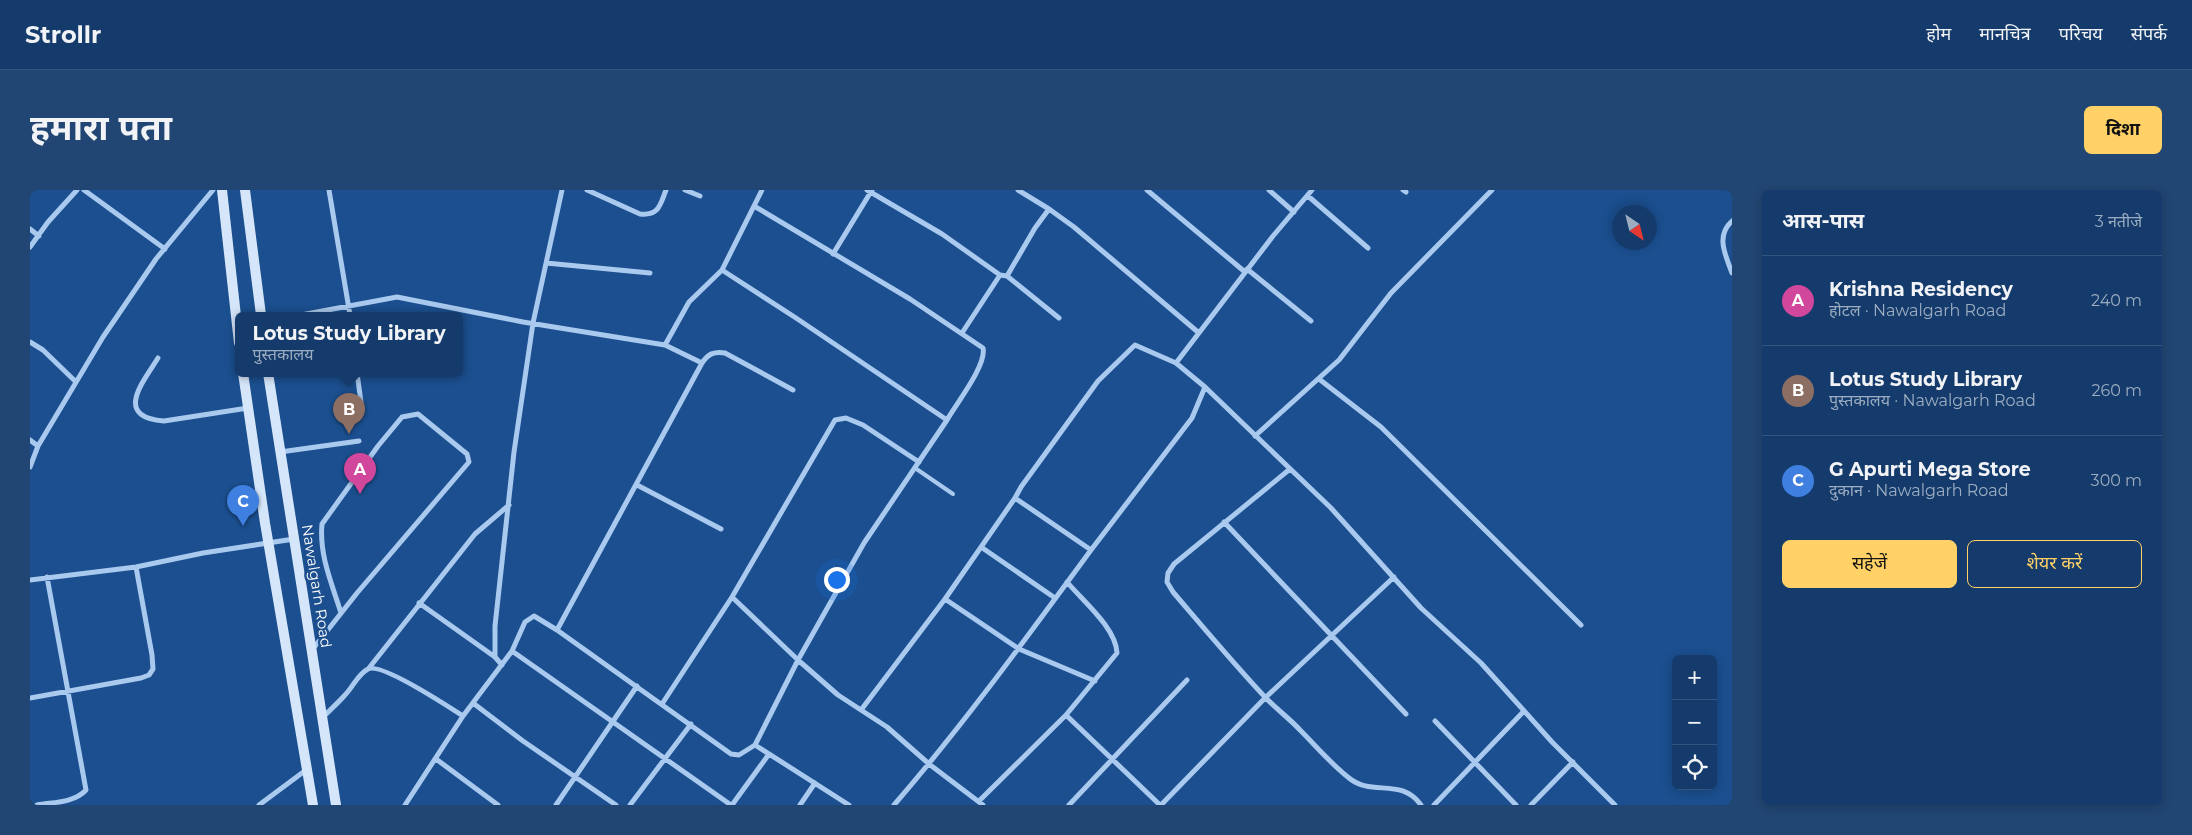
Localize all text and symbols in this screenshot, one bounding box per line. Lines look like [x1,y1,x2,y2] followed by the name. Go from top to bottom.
[25,20,101,49] text: Strollr
[1926,23,1951,45] text: होम
[1979,23,2031,45] text: मानचित्र
[2059,23,2103,45] text: परिचय
[2131,23,2167,45] text: संपर्क
[30,106,172,149] text: हमारा पता
[2084,106,2162,154] button: दिशा
[1612,205,1657,250] north arrow
[1782,208,1864,233] text: आस-पास
[2095,212,2142,231] text: 3 नतीजे
[1829,278,2013,301] text: Krishna Residency
[1792,291,1804,310] text: A
[2091,291,2142,310] text: 240 m
[1829,301,2006,320] text: होटल · Nawalgarh Road
[235,312,463,377] popup
[253,322,446,345] text: Lotus Study Library
[253,345,314,364] text: पुस्तकालय
[1829,368,2022,391] text: Lotus Study Library
[1792,381,1804,400] text: B
[2091,381,2142,400] text: 260 m
[1829,391,2036,410] text: पुस्तकालय · Nawalgarh Road
[333,393,365,434] pin: B
[344,453,376,494] pin: A
[1829,458,2031,481] text: G Apurti Mega Store
[1792,471,1804,490] text: C
[2091,471,2142,490] text: 300 m
[1829,481,2009,500] text: दुकान · Nawalgarh Road
[227,485,259,526] pin: C
[298,523,336,649] street label: Nawalgarh Road
[1782,540,1957,588] button: सहेजें
[1967,540,2142,588] button: शेयर करें
[824,567,850,593] your location
[1672,655,1717,790] map controls
[1672,655,1717,700] button: +
[1672,700,1717,745] button: −
[1672,745,1717,790] button: locate

